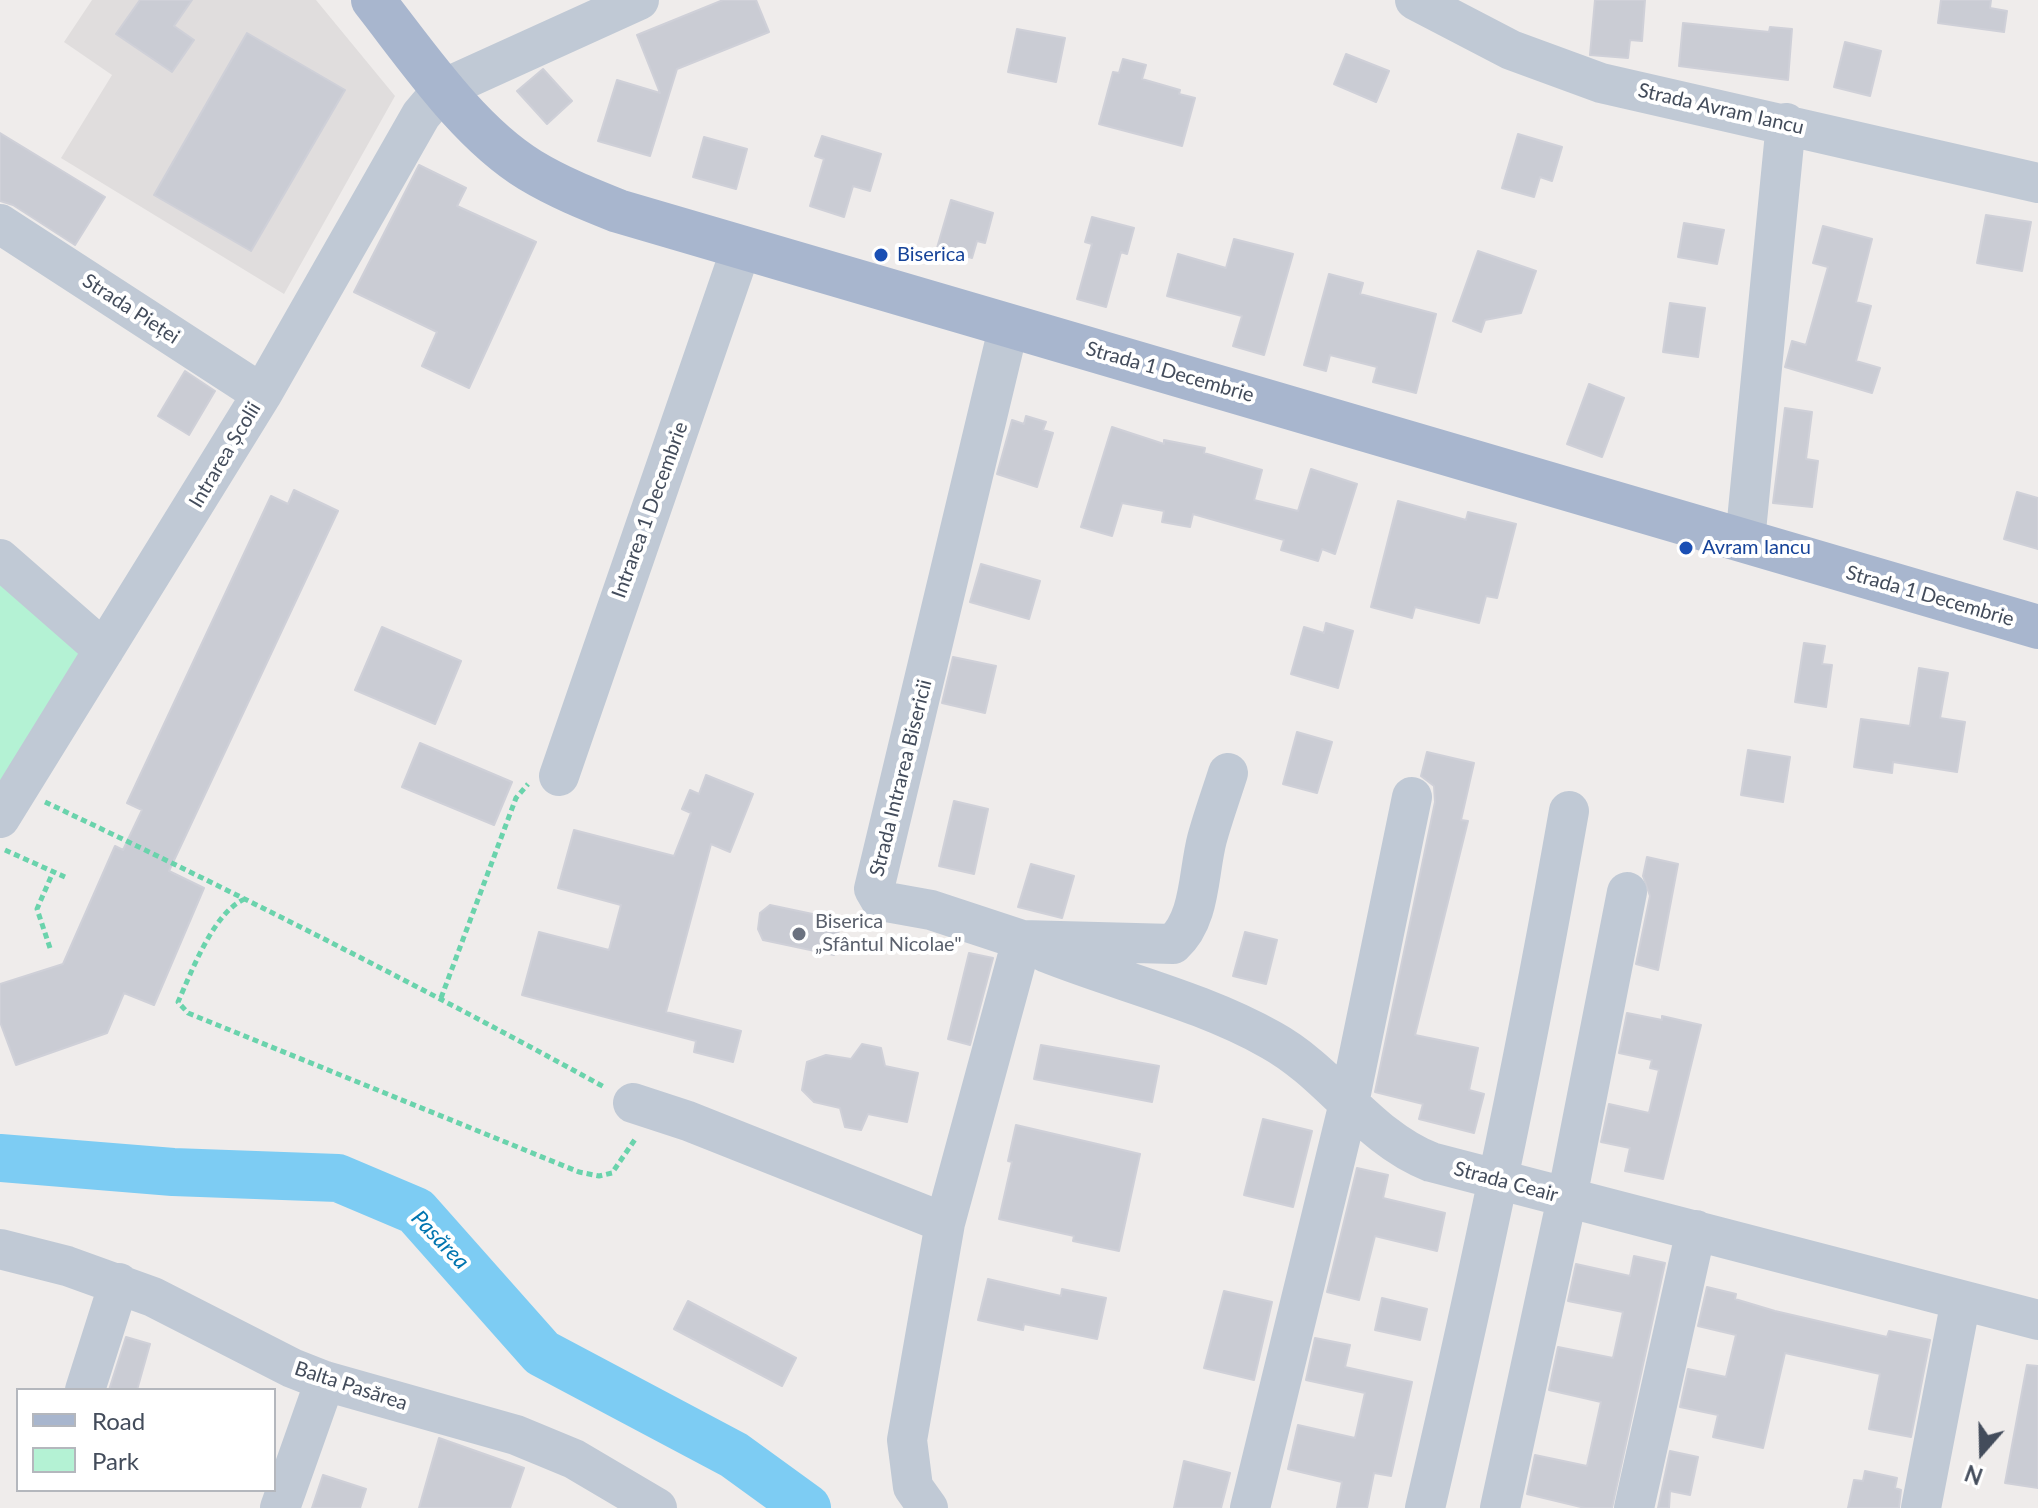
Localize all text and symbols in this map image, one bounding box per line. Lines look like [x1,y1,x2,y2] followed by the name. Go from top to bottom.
[1636,78,1806,140] street label: Strada Avram Iancu
[897,243,965,267] place label: Biserica
[872,246,890,264] marker: Biserica
[78,269,184,349] street label: Strada Pieței
[1083,337,1257,407] street label: Strada 1 Decembrie
[184,398,266,512] street label: Intrarea Școlii
[607,419,693,601] street label: Intrarea 1 Decembrie
[1702,536,1811,560] place label: Avram Iancu
[1677,539,1695,557] marker: Avram Iancu
[1843,561,2017,631] street label: Strada 1 Decembrie
[865,677,937,879] street label: Strada Intrarea Bisericii
[815,910,962,957] place label: Biserica „Sfântul Nicolae"
[790,925,808,943] marker: Biserica „Sfântul Nicolae"
[1451,1157,1561,1207] street label: Strada Ceair
[406,1205,474,1275] water label: Pasărea
[292,1356,410,1416] street label: Balta Pasărea
[16,1388,276,1492] legend
[92,1406,145,1435] text: Road
[1942,1412,2022,1492] north arrow
[92,1446,139,1475] text: Park
[1961,1459,1986,1491] text: N

